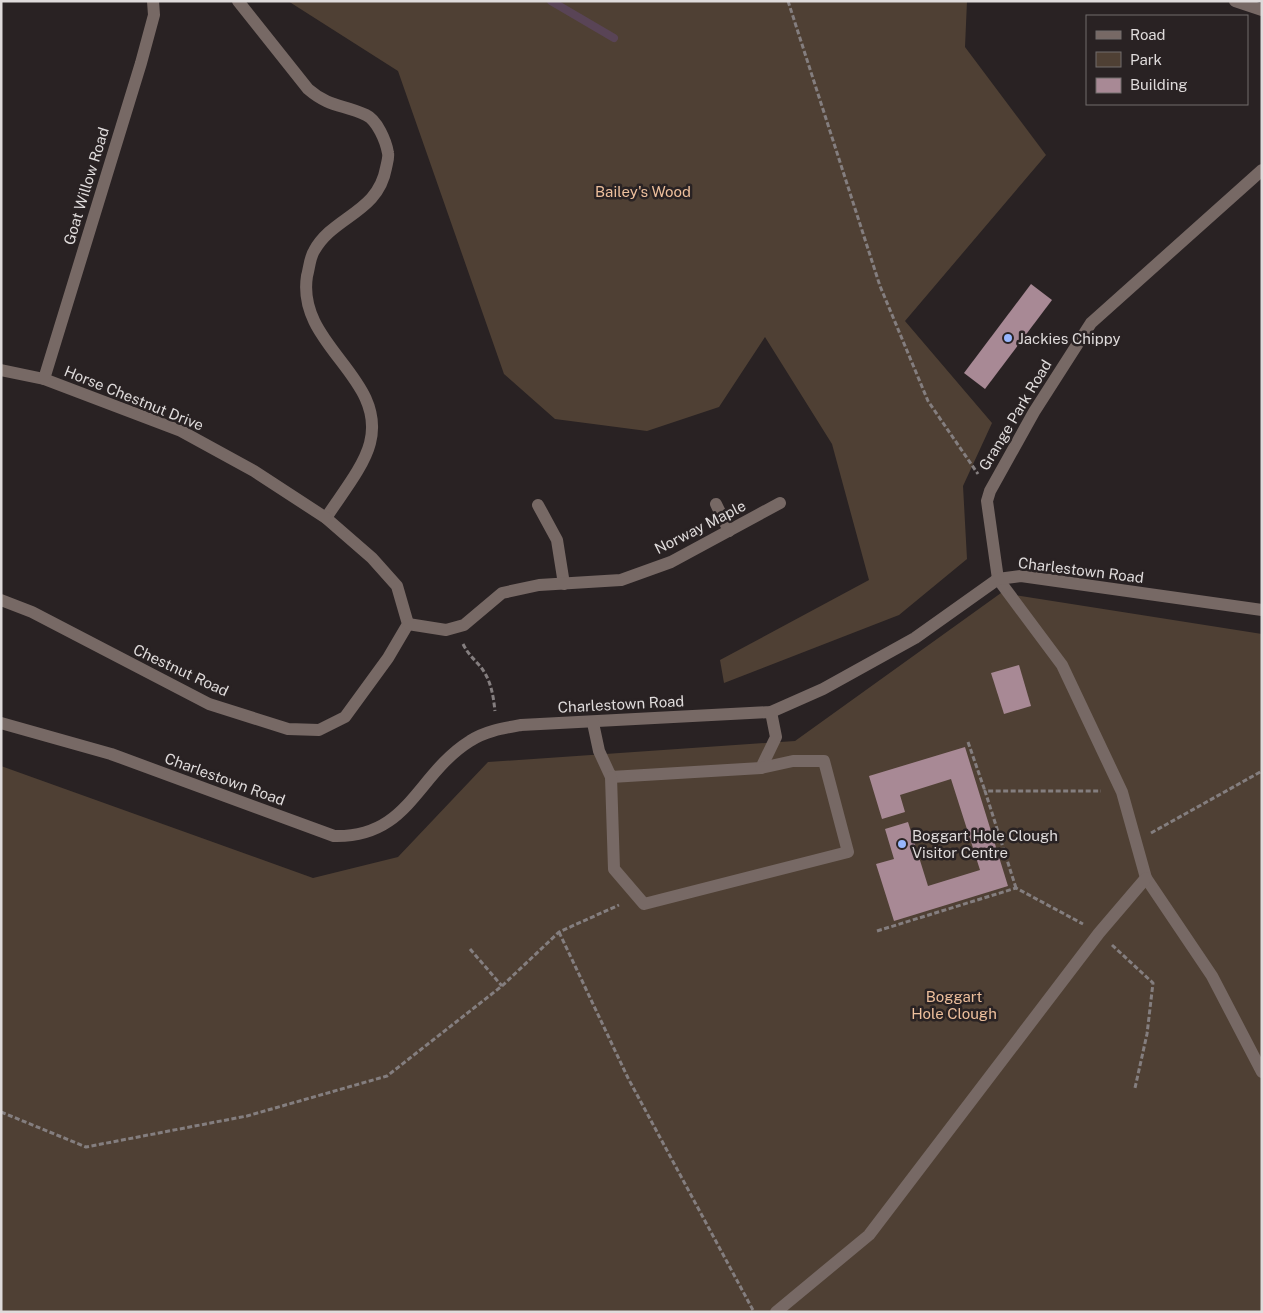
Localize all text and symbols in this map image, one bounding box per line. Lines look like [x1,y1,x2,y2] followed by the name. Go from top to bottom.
[1086,15,1248,105] legend
[1130,26,1166,43] text: Road
[1130,51,1162,68] text: Park
[1130,76,1188,93] text: Building
[60,125,112,247] street label: Goat Willow Road
[595,183,691,200] park label: Bailey's Wood
[1018,330,1121,347] place label: Jackies Chippy
[1002,332,1014,344] marker: Jackies Chippy
[975,357,1055,473] street label: Grange Park Road
[62,362,206,434] street label: Horse Chestnut Drive
[652,497,748,557] street label: Norway Maple
[1017,554,1145,586] street label: Charlestown Road
[131,641,231,699] street label: Chestnut Road
[557,692,685,716] street label: Charlestown Road
[163,749,287,809] street label: Charlestown Road
[912,827,1058,861] place label: Boggart Hole Clough Visitor Centre
[896,838,908,850] marker: Boggart Hole Clough Visitor Centre
[911,988,997,1022] park label: Boggart Hole Clough

